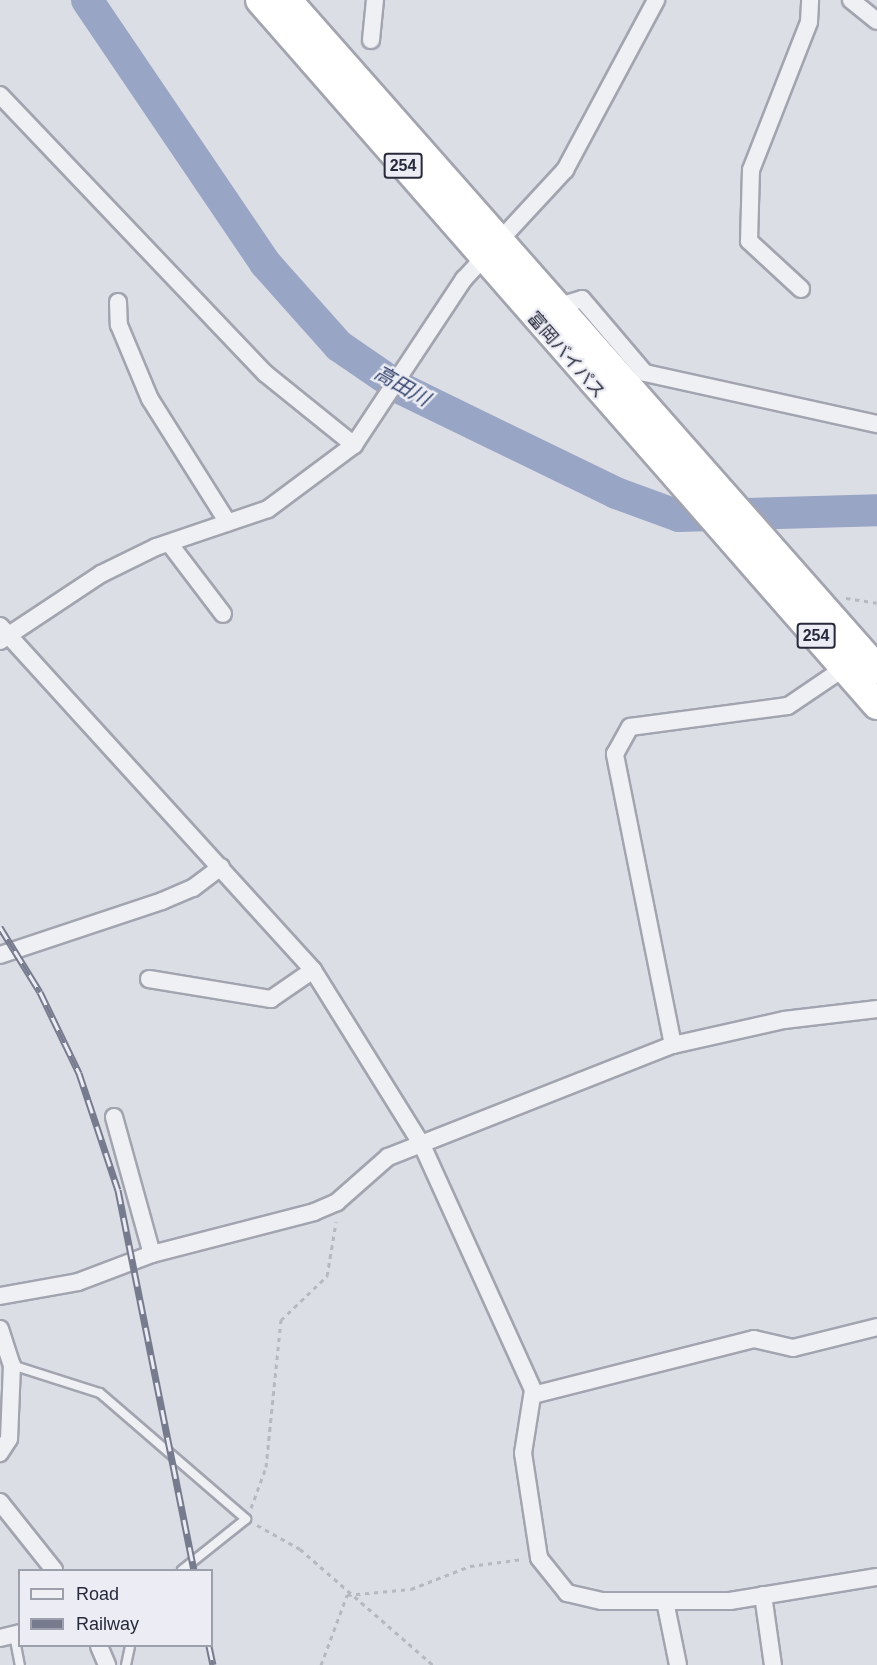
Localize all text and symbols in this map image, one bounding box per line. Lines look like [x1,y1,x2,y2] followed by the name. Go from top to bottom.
[384,153,422,179] road number: 254
[522,307,610,403] street label: 富岡バイパス
[370,361,434,411] water label: 高田川
[796,623,836,649] road number: 254
[18,1569,213,1647] legend
[76,1584,119,1604] text: Road
[76,1614,139,1634] text: Railway

